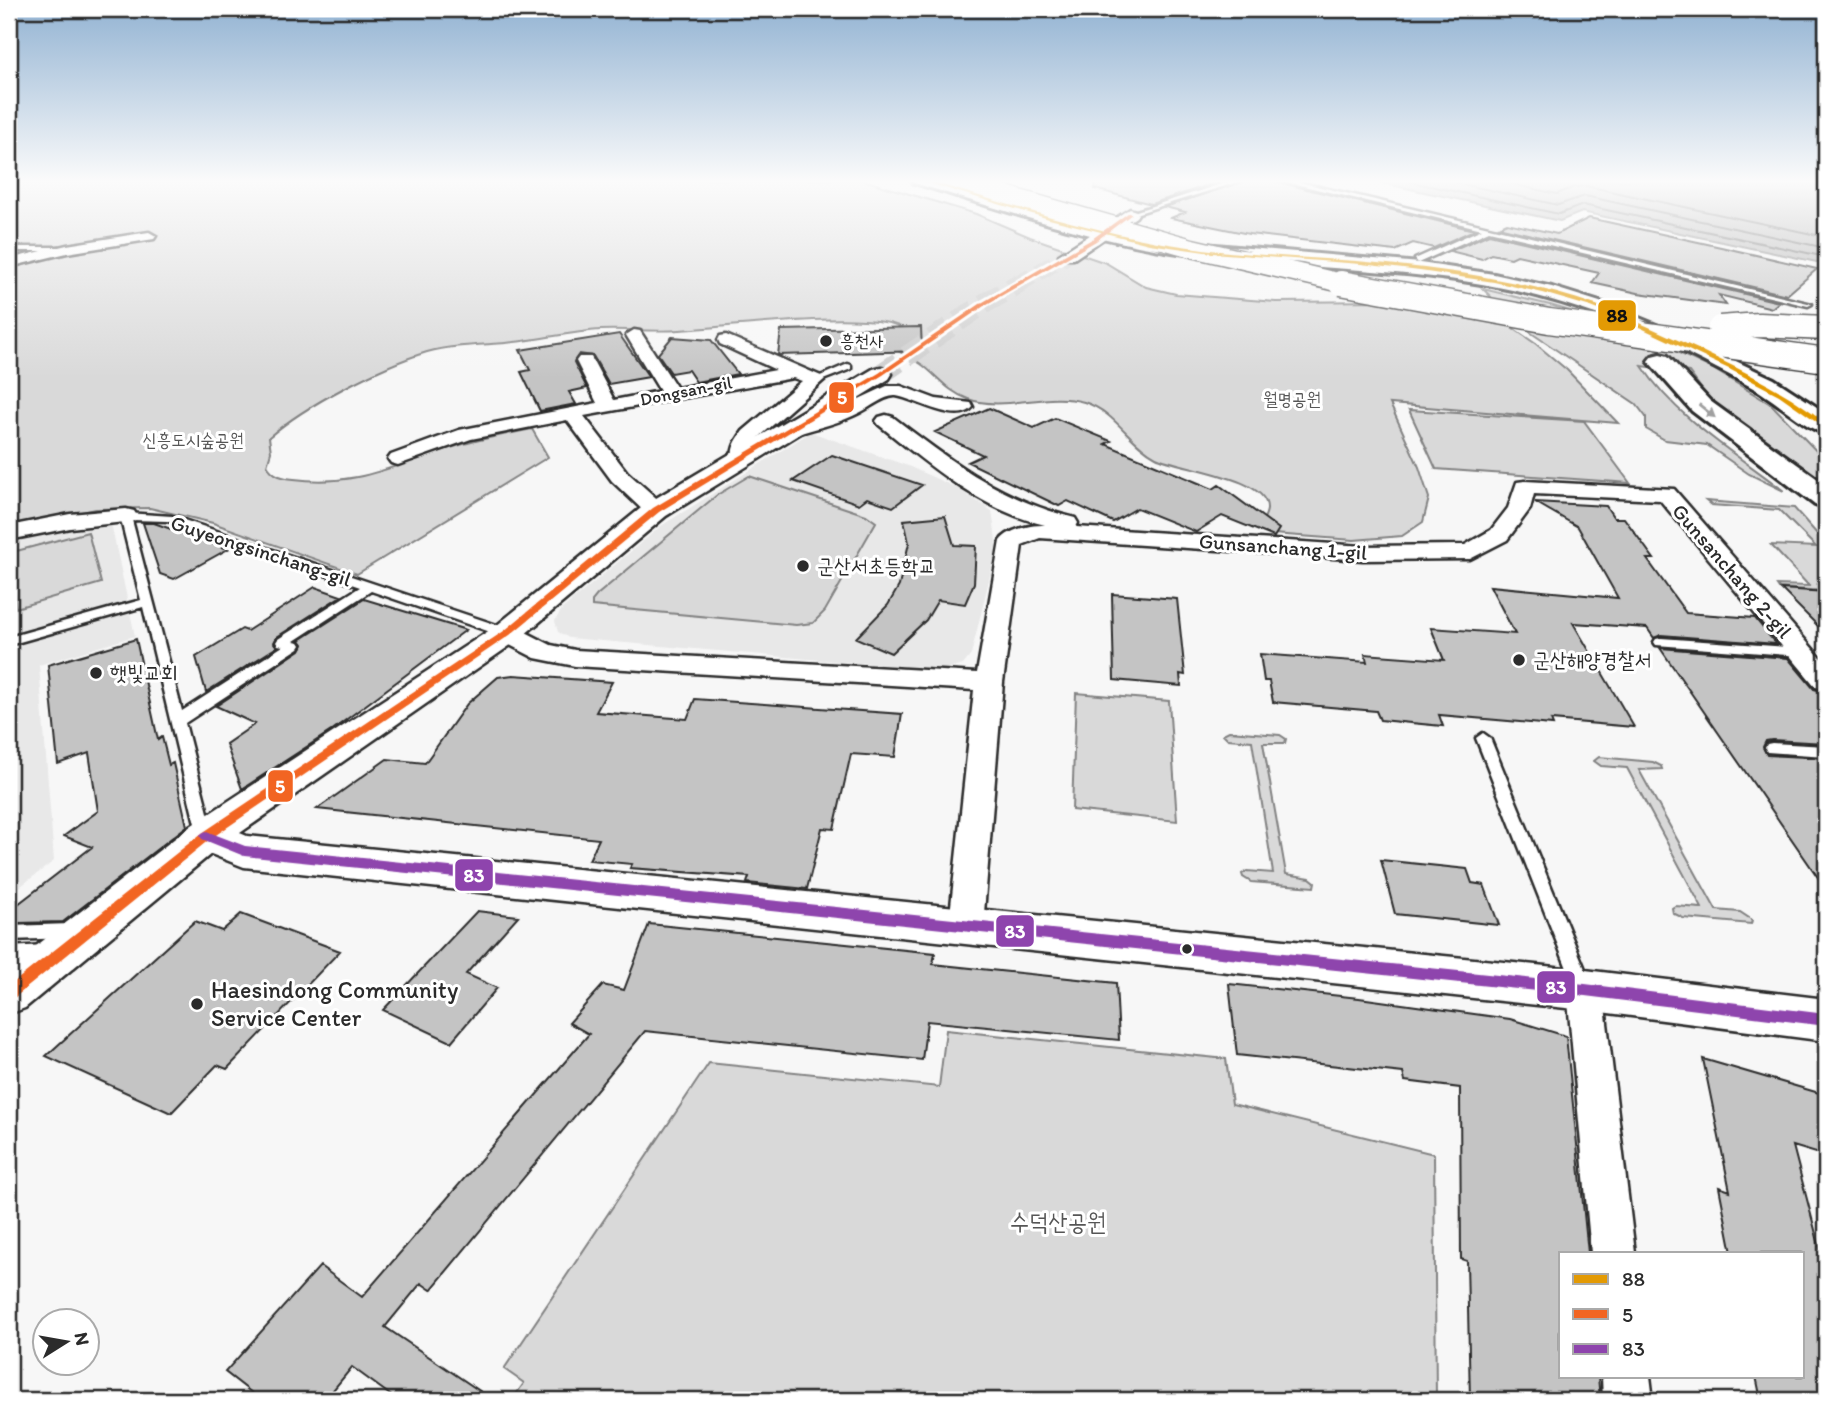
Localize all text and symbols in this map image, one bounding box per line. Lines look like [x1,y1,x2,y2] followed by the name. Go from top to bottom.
[1597,299,1637,332] line badge: 88
[1607,304,1628,327] text: 88
[840,330,884,352] place label: 흥천사
[818,333,834,349] marker: 흥천사
[638,371,734,411] street label: Dongsan-gil
[828,381,855,414] line badge: 5
[837,386,847,409] text: 5
[1263,388,1321,410] park label: 월명공원
[1698,403,1716,418] one-way arrow
[142,429,244,451] park label: 신흥도시숲공원
[1667,498,1798,643] street label: Gunsanchang 2-gil
[168,510,355,592] street label: Guyeongsinchang-gil
[1198,528,1368,565] street label: Gunsanchang 1-gil
[817,553,935,578] place label: 군산서초등학교
[795,558,811,574] marker: 군산서초등학교
[1533,647,1651,672] place label: 군산해양경찰서
[1511,652,1527,668] marker: 군산해양경찰서
[110,660,178,685] place label: 햇빛교회
[88,665,104,681] marker: 햇빛교회
[267,769,294,803] line badge: 5
[275,775,285,798] text: 5
[454,858,494,892] line badge: 83
[464,864,484,887] text: 83
[995,914,1035,948] line badge: 83
[1005,920,1025,943] text: 83
[1180,942,1194,956] unlabelled marker
[1536,970,1576,1004] line badge: 83
[211,975,458,1032] place label: Haesindong Community Service Center
[1546,976,1566,999] text: 83
[189,996,205,1012] marker: Haesindong Community Service Center
[1010,1207,1106,1236] park label: 수덕산공원
[1559,1252,1804,1378] legend
[1622,1266,1645,1291] text: 88
[1622,1302,1633,1327] text: 5
[32,1308,102,1378] north arrow
[70,1330,95,1347] text: N
[1622,1336,1645,1361] text: 83

